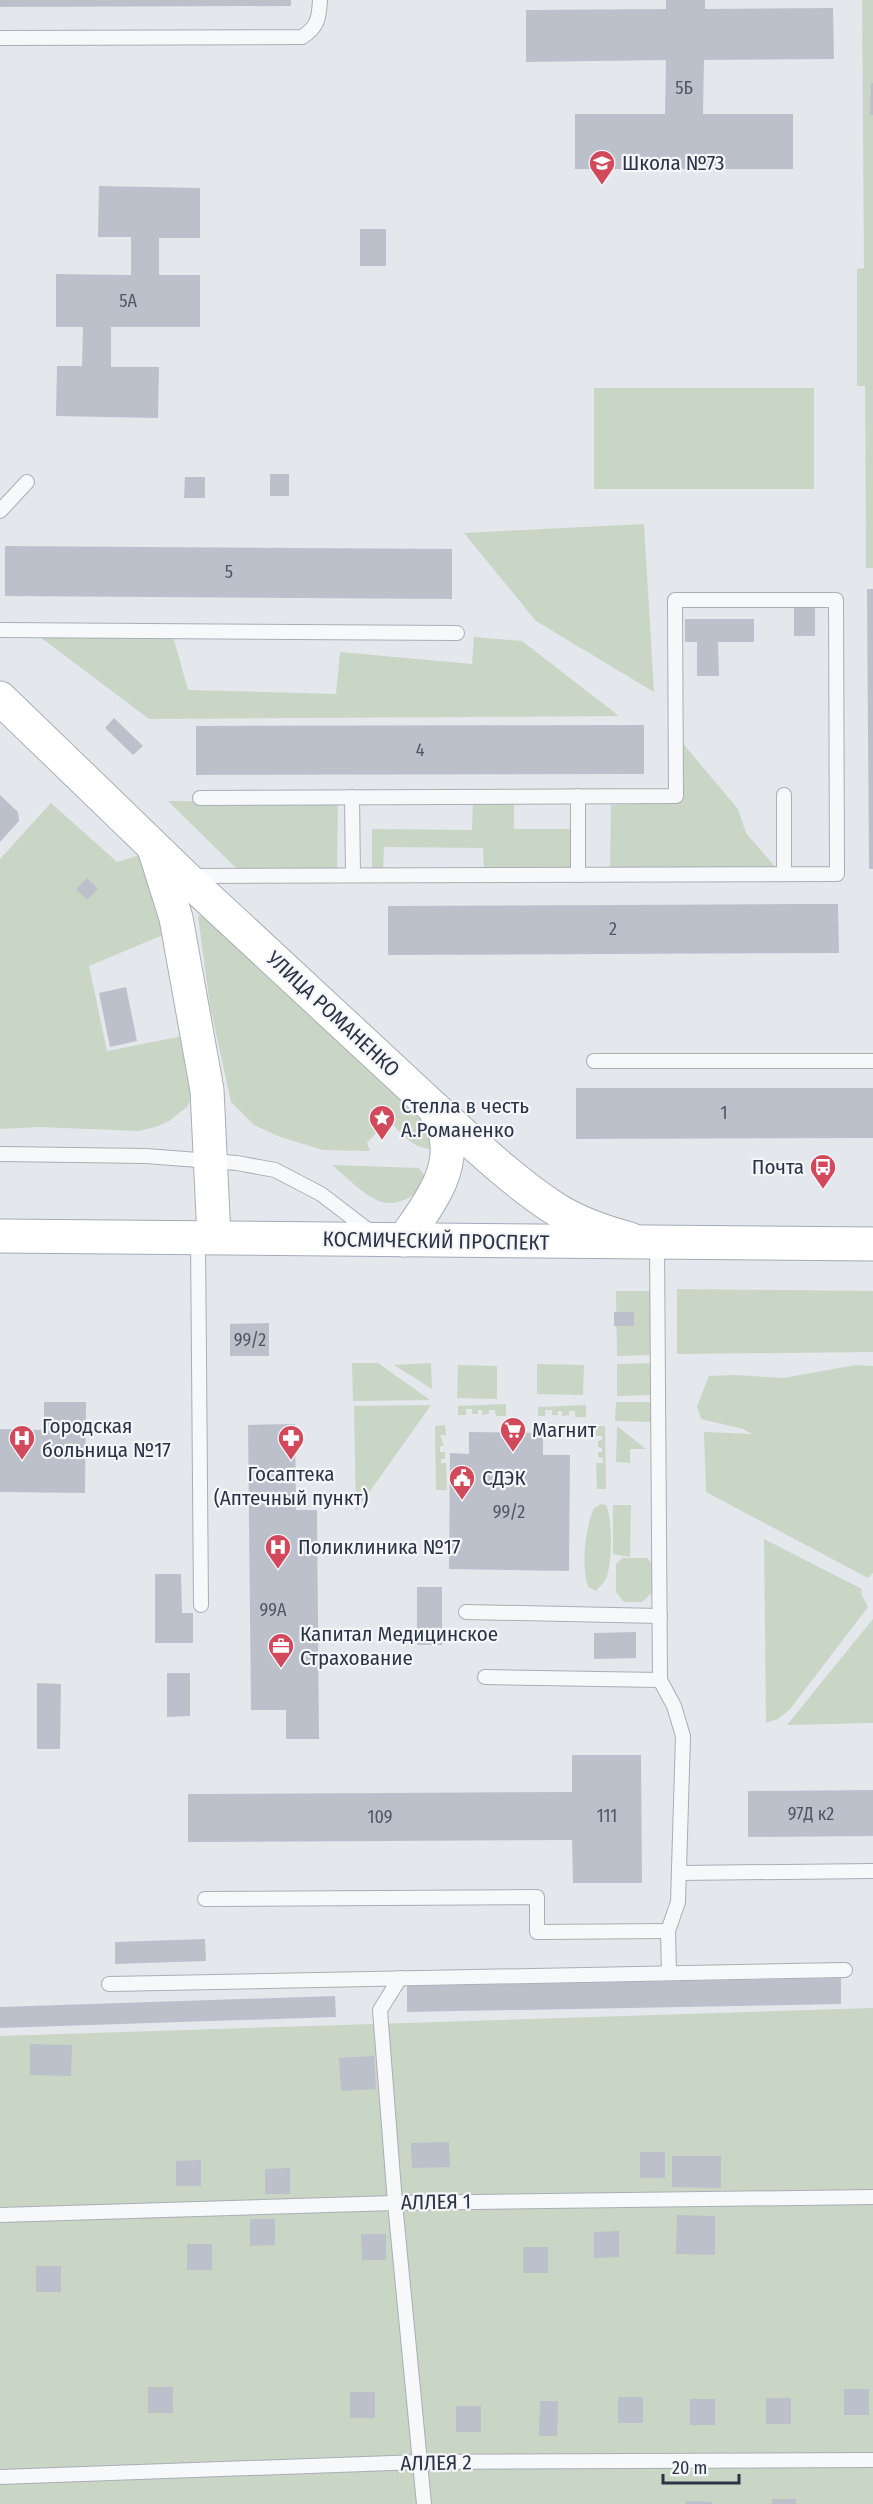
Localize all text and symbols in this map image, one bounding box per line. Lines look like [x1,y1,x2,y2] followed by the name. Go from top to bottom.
[675,77,693,99] house number: 5Б
[587,148,617,186] school or university icon: Школа №73
[622,150,725,176] place label: Школа №73
[119,290,137,312] house number: 5А
[225,561,233,583] house number: 5
[416,739,425,761] house number: 4
[609,918,617,940] house number: 2
[260,945,405,1082] street label: УЛИЦА РОМАНЕНКО
[401,1093,529,1143] place label: Стелла в честь А.Романенко
[720,1102,728,1124] house number: 1
[367,1103,397,1141] place icon: Стелла в честь А.Романенко
[808,1152,838,1190] bus stop icon: Почта
[752,1154,804,1180] place label: Почта
[322,1226,550,1256] street label: КОСМИЧЕСКИЙ ПРОСПЕКТ
[234,1329,266,1351] house number: 99/2
[42,1413,171,1463] place label: Городская больница №17
[498,1415,528,1453] supermarket icon: Магнит
[532,1417,597,1443] place label: Магнит
[7,1423,37,1461] hospital icon: Городская больница №17
[276,1423,306,1461] pharmacy icon: Госаптека (Аптечный пункт)
[214,1461,368,1511] place label: Госаптека (Аптечный пункт)
[447,1463,477,1501] public building icon: СДЭК
[482,1465,526,1491] place label: СДЭК
[493,1501,525,1523] house number: 99/2
[263,1532,293,1570] hospital icon: Поликлиника №17
[298,1534,461,1560] place label: Поликлиника №17
[260,1599,287,1621] house number: 99А
[300,1621,498,1671] place label: Капитал Медицинское Страхование
[266,1631,296,1669] office icon: Капитал Медицинское Страхование
[788,1803,834,1825] house number: 97Д к2
[597,1805,617,1827] house number: 111
[367,1806,393,1828] house number: 109
[401,2188,471,2216] street label: АЛЛЕЯ 1
[663,2447,740,2485] scale bar
[400,2449,472,2477] street label: АЛЛЕЯ 2
[672,2457,707,2479] text: 20 m

